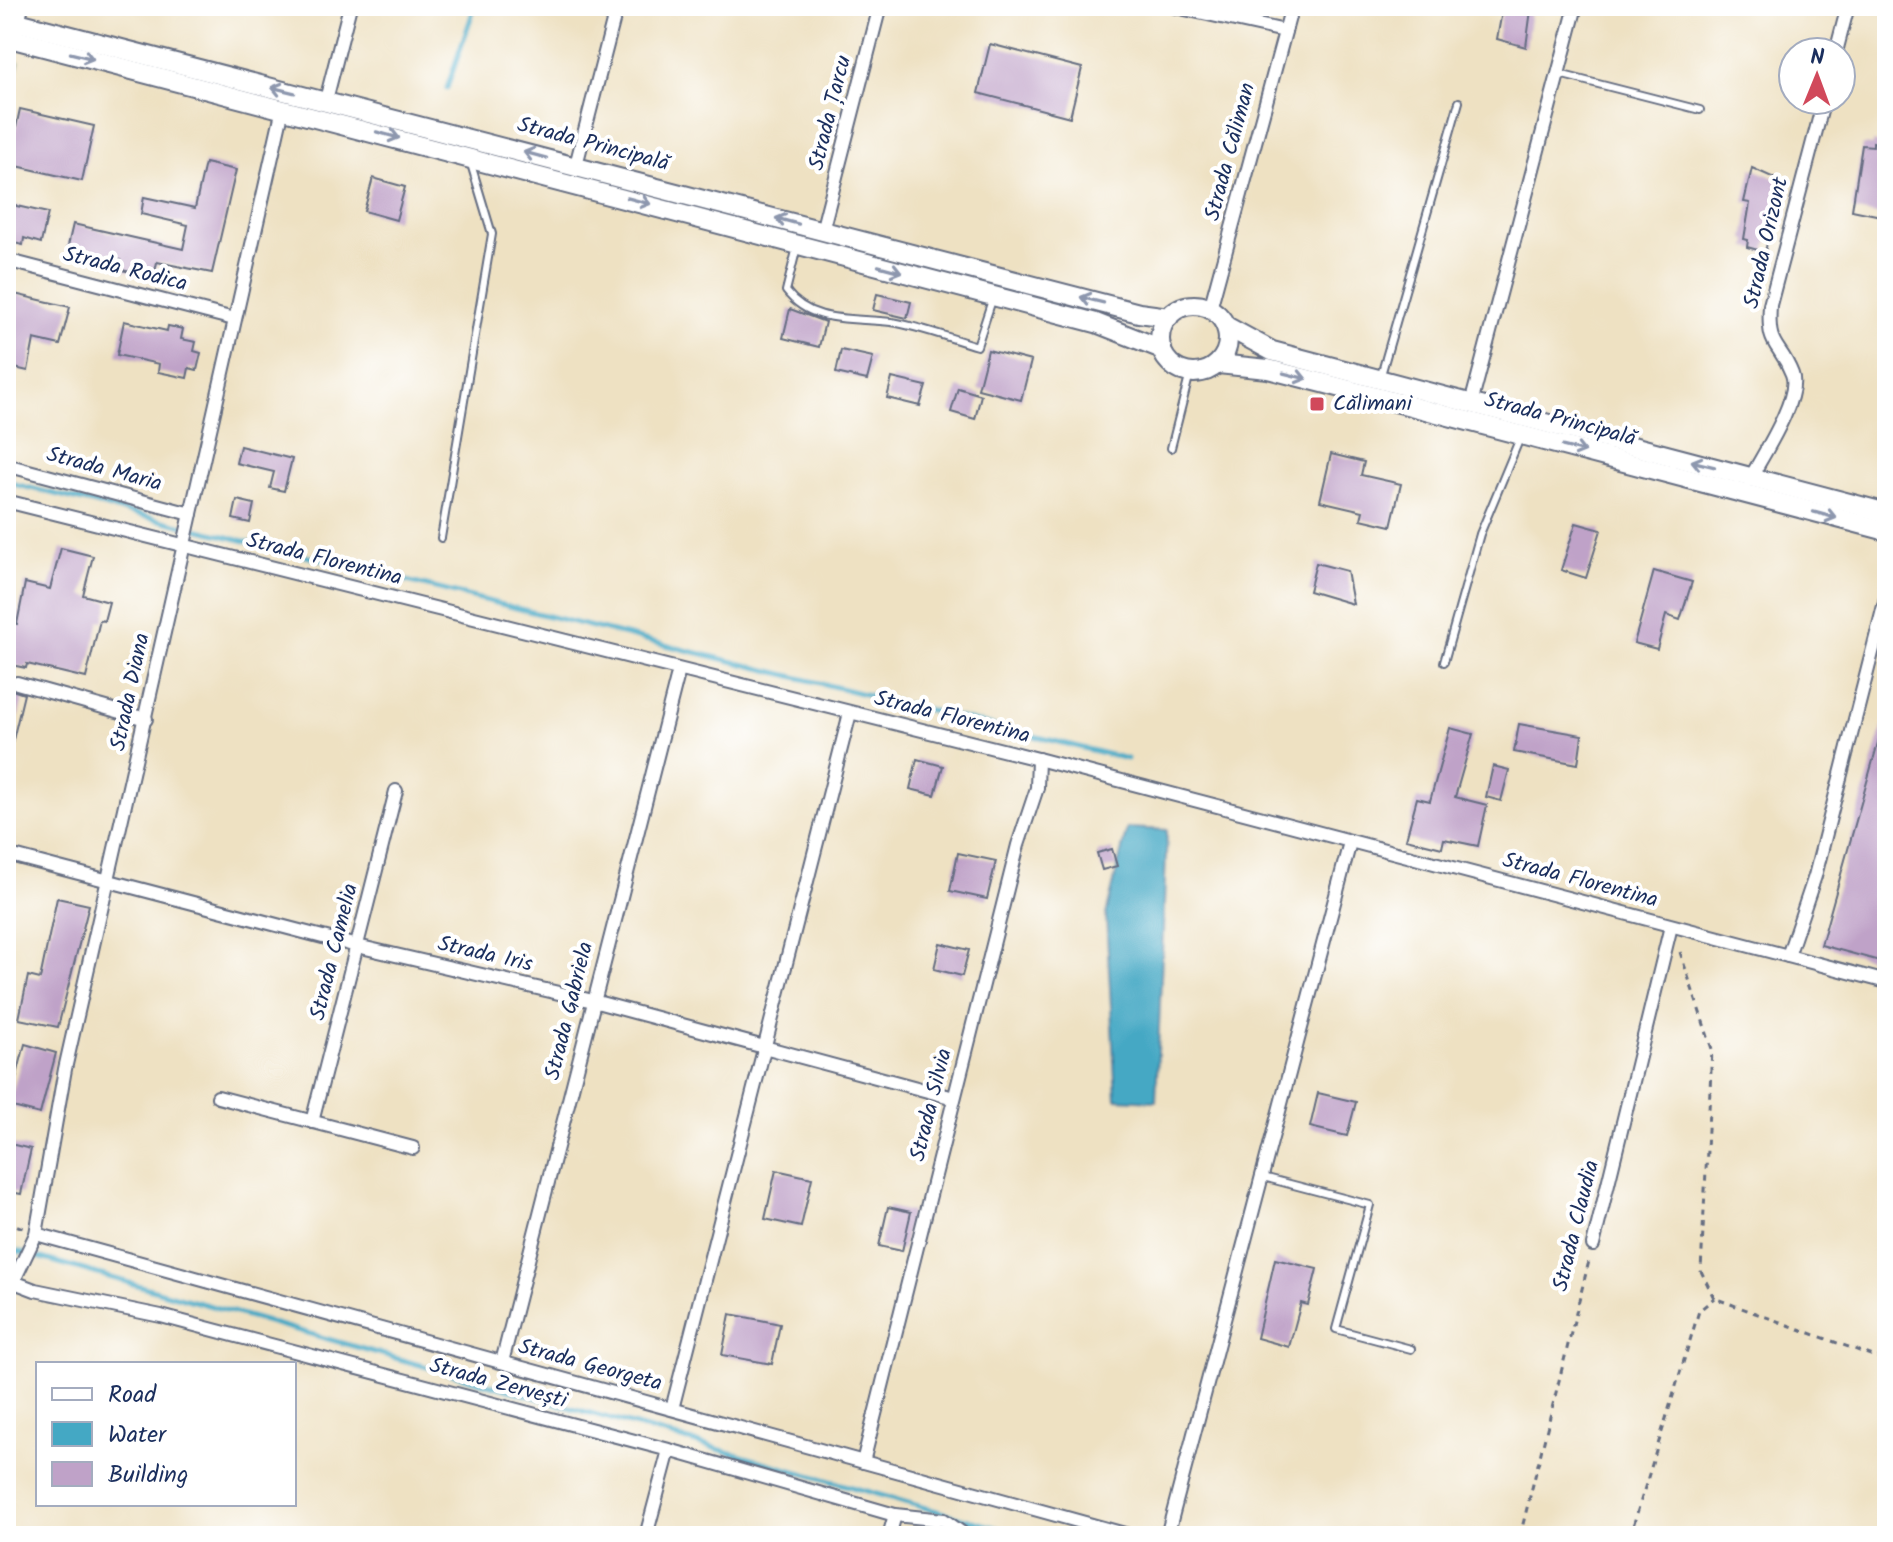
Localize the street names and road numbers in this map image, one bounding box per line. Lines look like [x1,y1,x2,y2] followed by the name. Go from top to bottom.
[800,51,862,174] street label: Strada Țarcu
[1196,79,1266,225] street label: Strada Căliman
[513,108,675,183] street label: Strada Principală
[1735,173,1799,312] street label: Strada Orizont
[59,238,191,302] street label: Strada Rodica
[1480,383,1642,458] street label: Strada Principală
[42,438,166,502] street label: Strada Maria
[242,524,406,596] street label: Strada Florentina
[101,630,161,754] street label: Strada Diana
[870,682,1034,754] street label: Strada Florentina
[1498,843,1662,919] street label: Strada Florentina
[301,880,369,1024] street label: Strada Camelia
[434,927,537,983] street label: Strada Iris
[536,938,604,1084] street label: Strada Gabriela
[901,1045,963,1165] street label: Strada Silvia
[1544,1157,1610,1295] street label: Strada Claudia
[514,1330,666,1402] street label: Strada Georgeta
[425,1349,571,1419] street label: Strada Zervești

